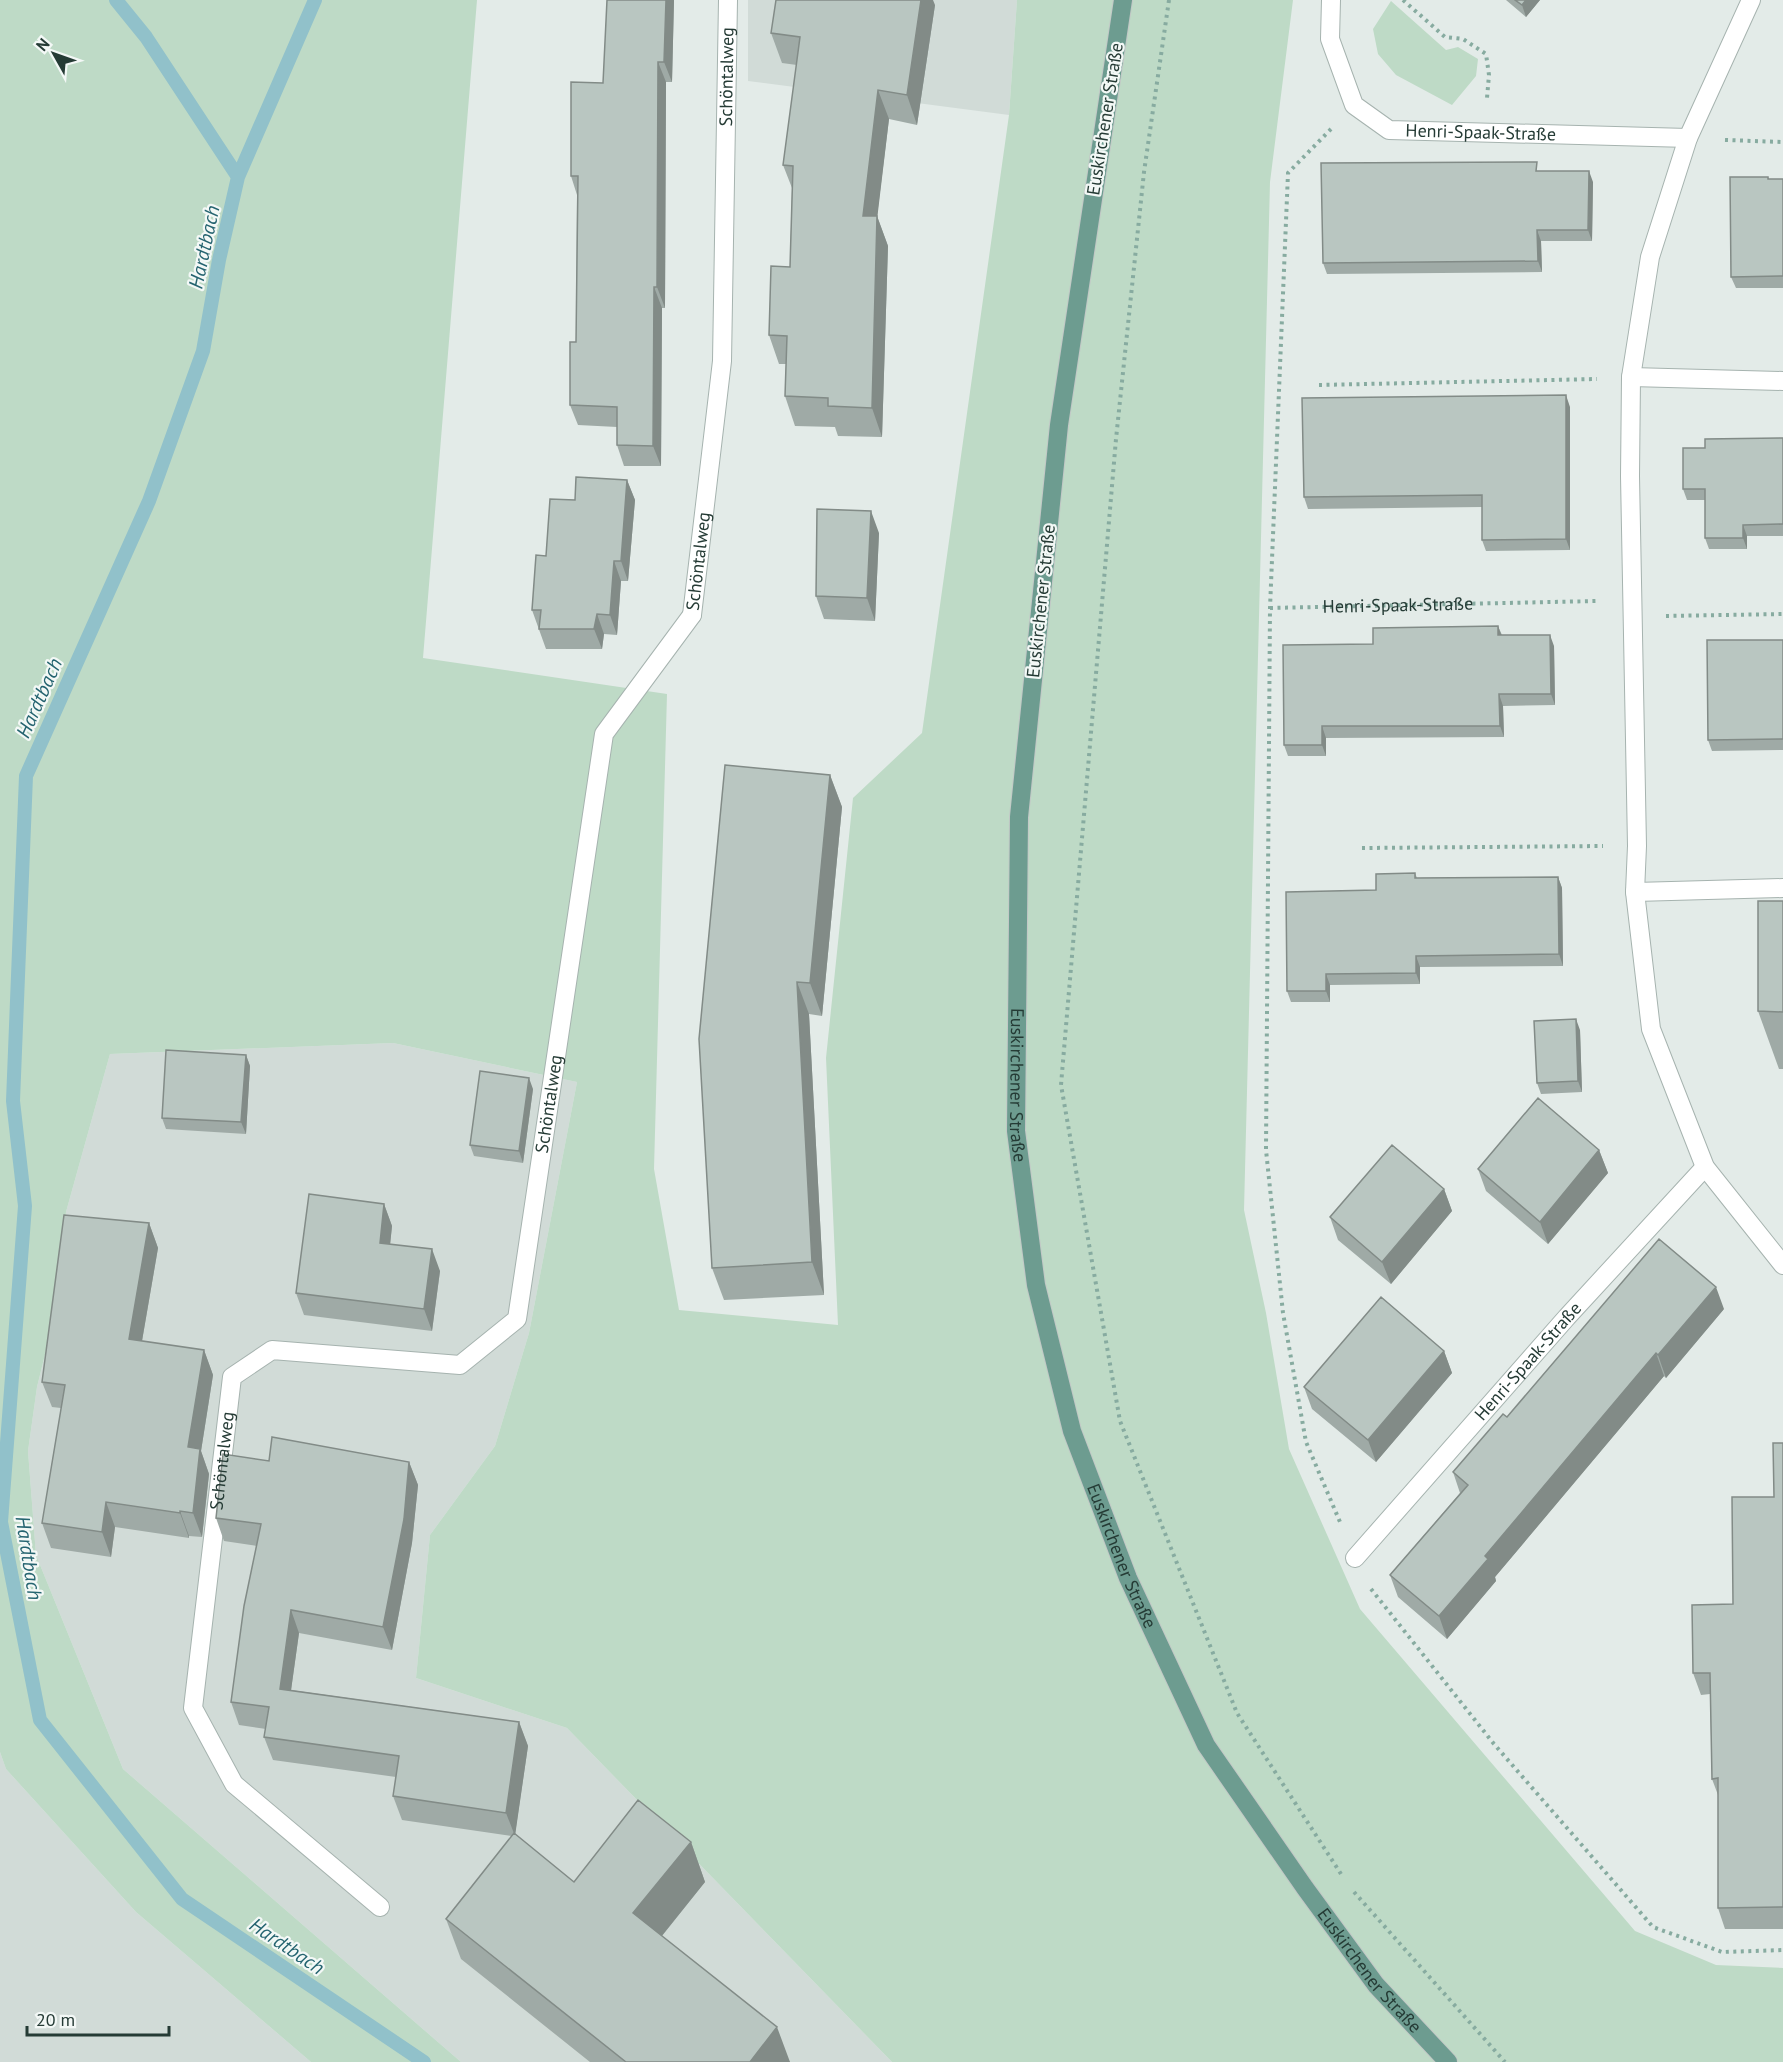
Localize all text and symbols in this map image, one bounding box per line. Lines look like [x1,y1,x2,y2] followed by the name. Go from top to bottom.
[24,24,84,84] north arrow
[714,27,739,127] street label: Schöntalweg
[31,34,54,55] text: N
[1081,41,1128,197] street label: Euskirchener Straße
[1405,118,1556,145] street label: Henri-Spaak-Straße
[182,203,226,291] water label: Hardtbach
[681,511,715,612] street label: Schöntalweg
[1021,523,1060,679] street label: Euskirchener Straße
[1322,592,1473,618] street label: Henri-Spaak-Straße
[10,654,68,742] water label: Hardtbach
[1005,1008,1032,1163] street label: Euskirchener Straße
[530,1053,567,1155] street label: Schöntalweg
[1469,1297,1586,1425] street label: Henri-Spaak-Straße
[204,1410,239,1511] street label: Schöntalweg
[1082,1480,1162,1632] street label: Euskirchener Straße
[10,1514,48,1602] water label: Hardtbach
[1313,1903,1427,2038] street label: Euskirchener Straße
[245,1912,329,1980] water label: Hardtbach
[27,1999,170,2037] scale bar
[36,2008,75,2031] text: 20 m

